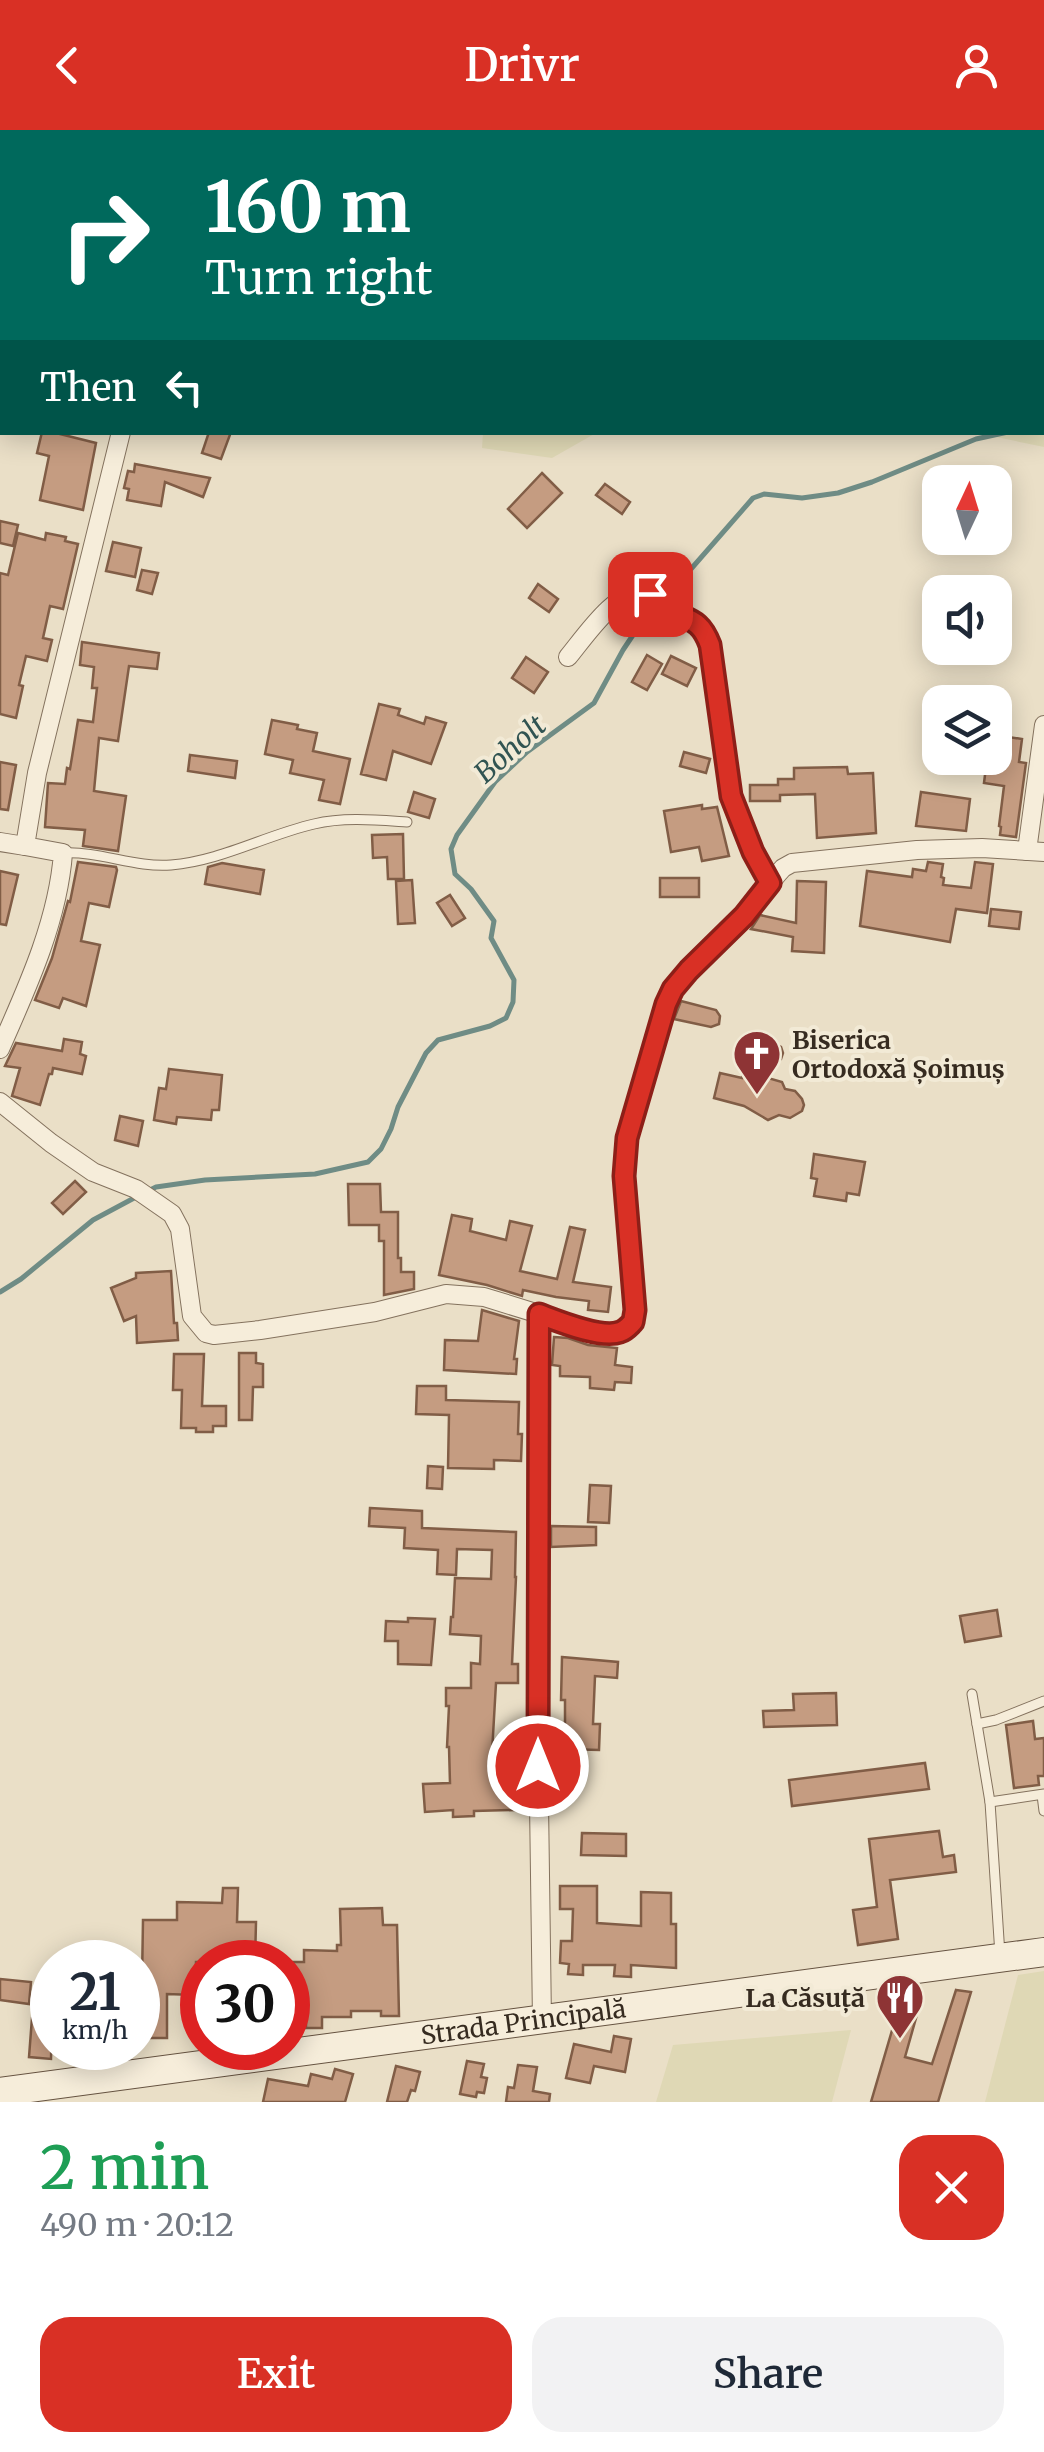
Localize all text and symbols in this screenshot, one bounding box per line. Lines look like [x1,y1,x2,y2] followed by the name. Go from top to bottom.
[464,37,580,93] text: Drivr
[40,38,95,93] icon: back
[949,38,1004,93] icon: person
[205,163,411,251] text: 160 m
[40,170,170,300] icon: right
[205,250,433,306] text: Turn right
[157,360,212,415] icon: left
[40,364,137,411] text: Then
[922,465,1012,555] north arrow
[922,465,1012,775] map controls
[608,552,693,637] pin
[623,567,678,622] icon: arrive
[922,575,1012,665] button: sound
[922,685,1012,775] button: layers
[467,707,553,790] water label: Boholt
[792,1024,1005,1085] place label: Biserica Ortodoxă Șoimuș
[731,1028,783,1096] church icon: Biserica Ortodoxă Șoimuș
[486,1714,590,1818] position arrow
[180,1940,310,2070] speed limit sign: 30
[69,1961,121,2024] text: 21
[874,1972,926,2040] restaurant icon: La Căsuță
[745,1982,865,2014] place label: La Căsuță
[419,1992,628,2051] street label: Strada Principală
[62,2014,128,2046] text: km/h
[40,2130,209,2205] text: 2 min
[899,2135,1004,2240] button: close
[40,2205,234,2245] text: 490 m · 20:12
[40,2317,512,2432] button: Exit
[532,2317,1004,2432] button: Share

